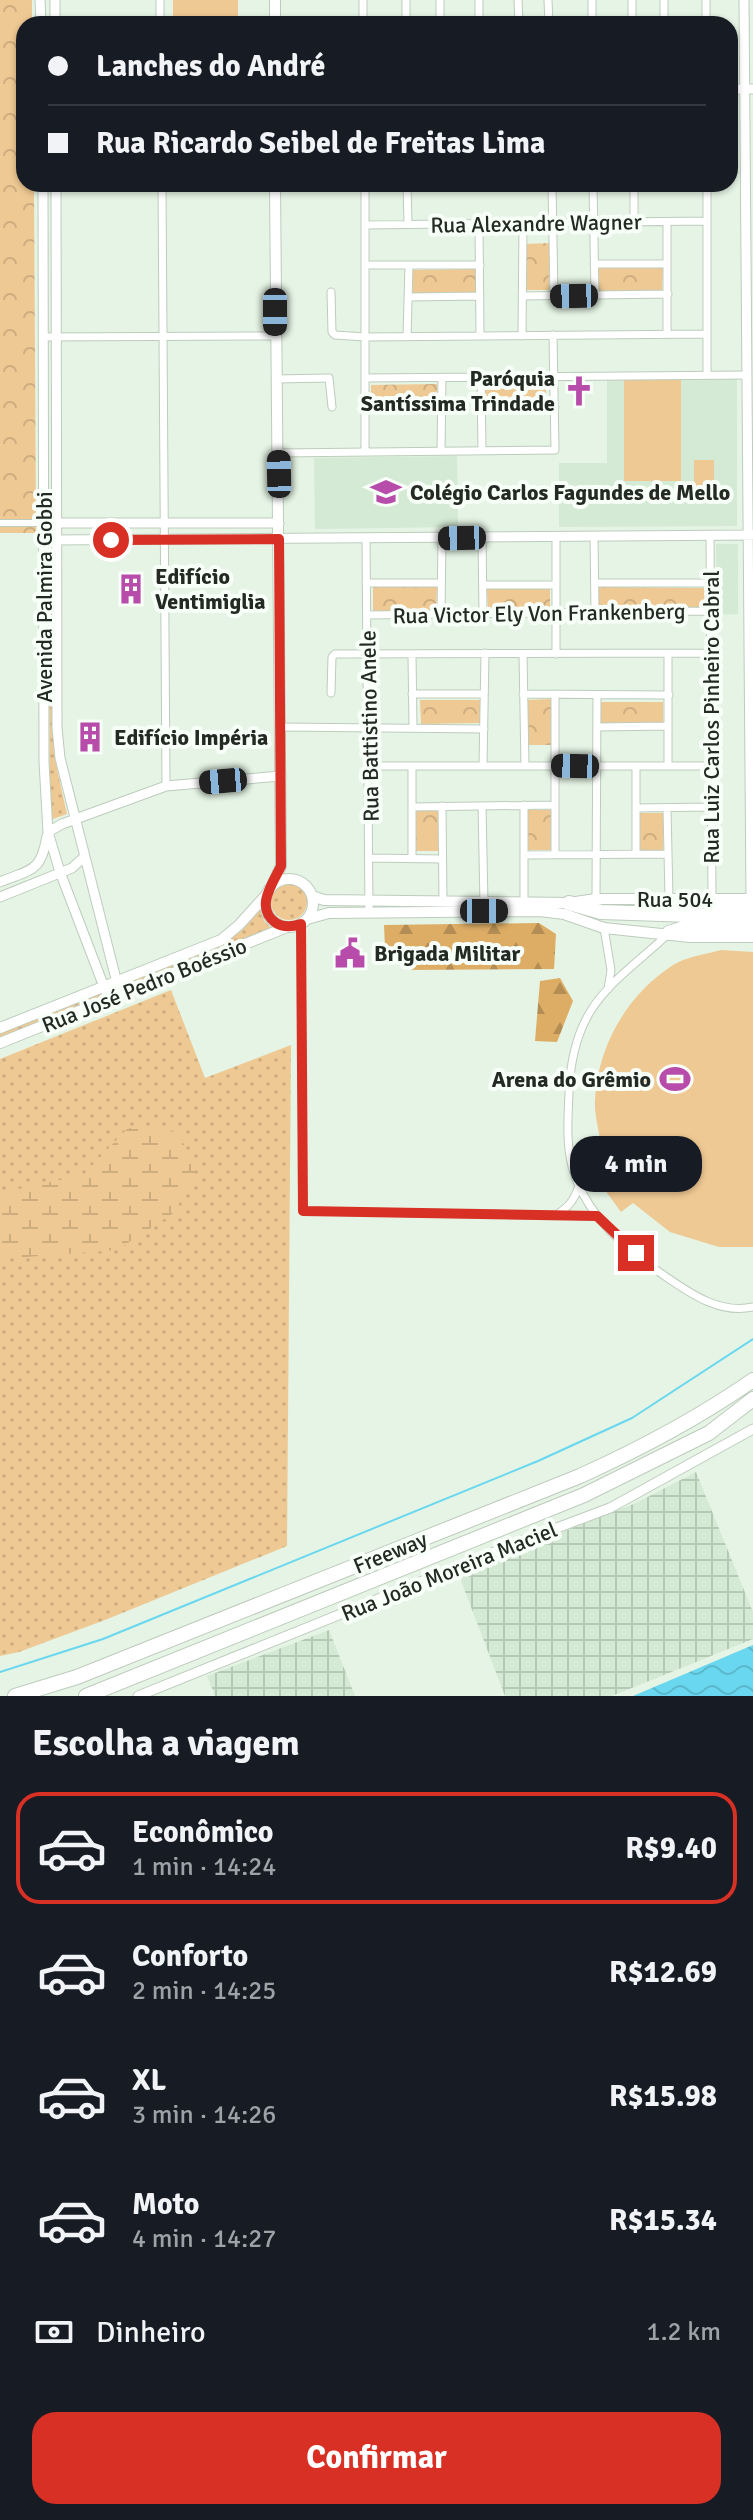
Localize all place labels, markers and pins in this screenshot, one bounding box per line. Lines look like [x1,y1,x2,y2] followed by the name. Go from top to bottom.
[361,365,555,417] place label: Paróquia Santíssima Trindade
[562,374,596,408] church icon: Paróquia Santíssima Trindade
[369,475,403,509] school or university icon: Colégio Carlos Fagundes de Mello
[410,479,730,506] place label: Colégio Carlos Fagundes de Mello
[155,563,266,615] place label: Edifício Ventimiglia
[114,572,148,606] building icon: Edifício Ventimiglia
[73,720,107,754] building icon: Edifício Impéria
[114,724,268,751] place label: Edifício Impéria
[333,936,367,970] public building icon: Brigada Militar
[374,940,521,967] place label: Brigada Militar
[658,1062,692,1096] sports icon: Arena do Grêmio
[492,1066,651,1093] place label: Arena do Grêmio

